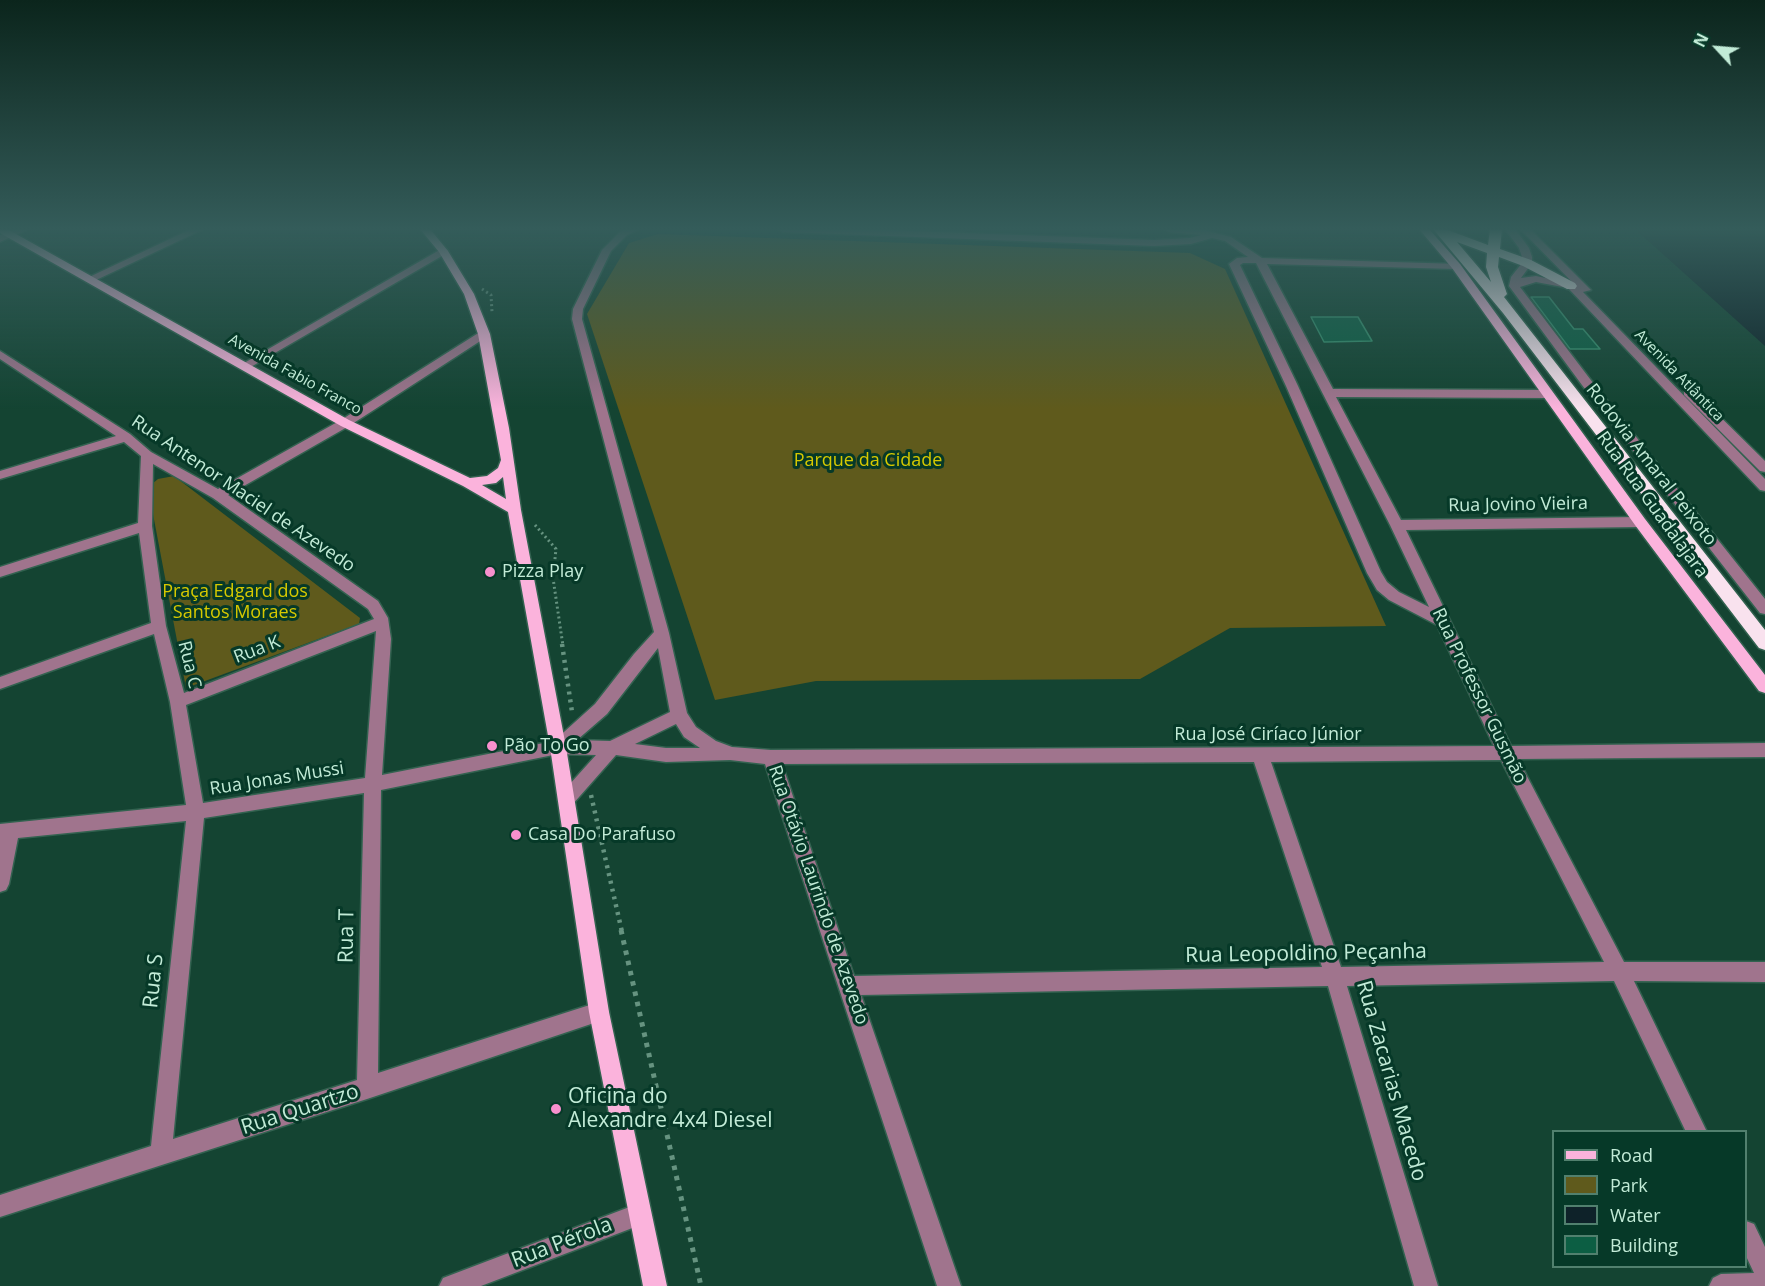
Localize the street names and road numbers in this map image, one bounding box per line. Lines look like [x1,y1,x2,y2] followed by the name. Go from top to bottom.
[1631,326,1727,426] street label: Avenida Atlântica
[225,331,365,419] street label: Avenida Fabio Franco
[1581,380,1721,550] street label: Rodovia Amaral Peixoto
[127,411,359,577] street label: Rua Antenor Maciel de Azevedo
[1592,428,1712,582] street label: Rua Rua Guadalajara
[1448,493,1588,517] street label: Rua Jovino Vieira
[1427,605,1531,787] street label: Rua Professor Gusmão
[231,631,283,669] street label: Rua K
[173,639,205,691] street label: Rua C
[1174,724,1362,746] street label: Rua José Ciríaco Júnior
[208,758,346,800] street label: Rua Jonas Mussi
[763,762,873,1028] street label: Rua Otávio Laurindo de Azevedo
[334,909,360,963] street label: Rua T
[1185,939,1427,969] street label: Rua Leopoldino Peçanha
[139,953,169,1009] street label: Rua S
[1350,978,1432,1184] street label: Rua Zacarias Macedo
[238,1079,362,1141] street label: Rua Quartzo
[508,1212,616,1274] street label: Rua Pérola

